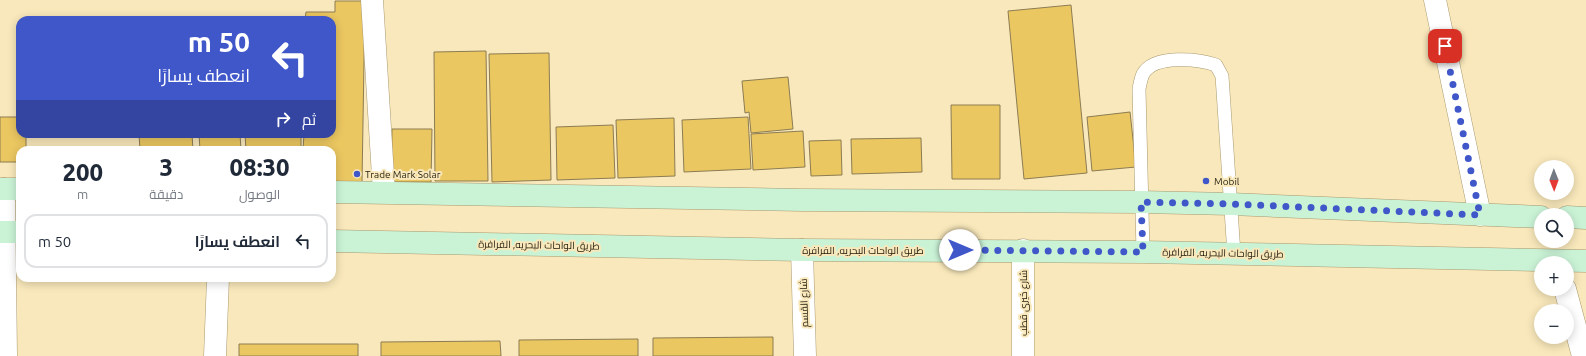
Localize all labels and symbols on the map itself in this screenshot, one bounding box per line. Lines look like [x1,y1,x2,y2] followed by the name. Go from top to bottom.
[1428,29,1462,63] pin
[1534,160,1574,200] north arrow
[352,169,362,179] marker: Trade Mark Solar
[365,169,441,180] place label: Trade Mark Solar
[1201,176,1211,186] marker: Mobil
[1214,176,1240,187] place label: Mobil
[939,229,981,271] position arrow
[478,238,600,253] street label: طريق الواحات البحريه, الفرافرة
[802,245,924,257] street label: طريق الواحات البحريه, الفرافرة
[1162,246,1284,261] street label: طريق الواحات البحريه, الفرافرة
[1018,270,1030,336] street label: شارع خيرى قطب
[798,278,812,328] street label: شارع القسم

